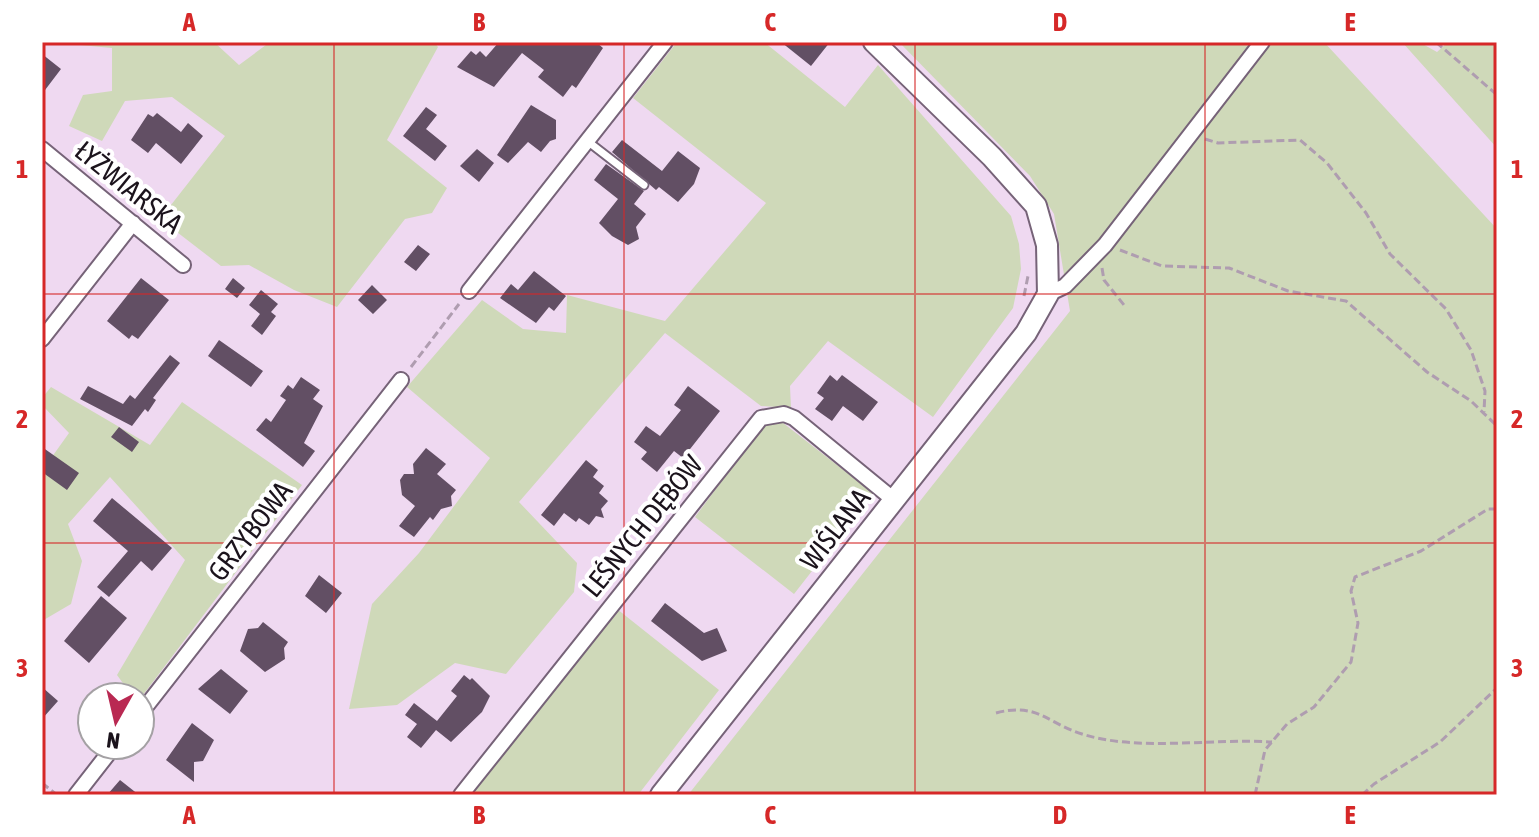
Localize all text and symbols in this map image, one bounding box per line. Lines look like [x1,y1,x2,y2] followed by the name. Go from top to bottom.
[182,7,196,37] text: A
[473,7,486,37] text: B
[764,7,776,37] text: C
[1053,7,1067,37] text: D
[1344,7,1356,37] text: E
[69,134,189,240] street label: ŁYŻWIARSKA
[16,154,28,184] text: 1
[1511,154,1523,184] text: 1
[16,404,28,434] text: 2
[1511,404,1523,434] text: 2
[575,448,709,603] street label: LEŚNYCH DĘBÓW
[201,475,299,587] street label: GRZYBOWA
[793,482,877,576] street label: WIŚLANA
[16,653,28,683] text: 3
[1511,653,1523,683] text: 3
[76,681,156,761] north arrow
[105,727,121,755] text: N
[182,800,196,830] text: A
[473,800,486,830] text: B
[764,800,776,830] text: C
[1053,800,1067,830] text: D
[1344,800,1356,830] text: E

